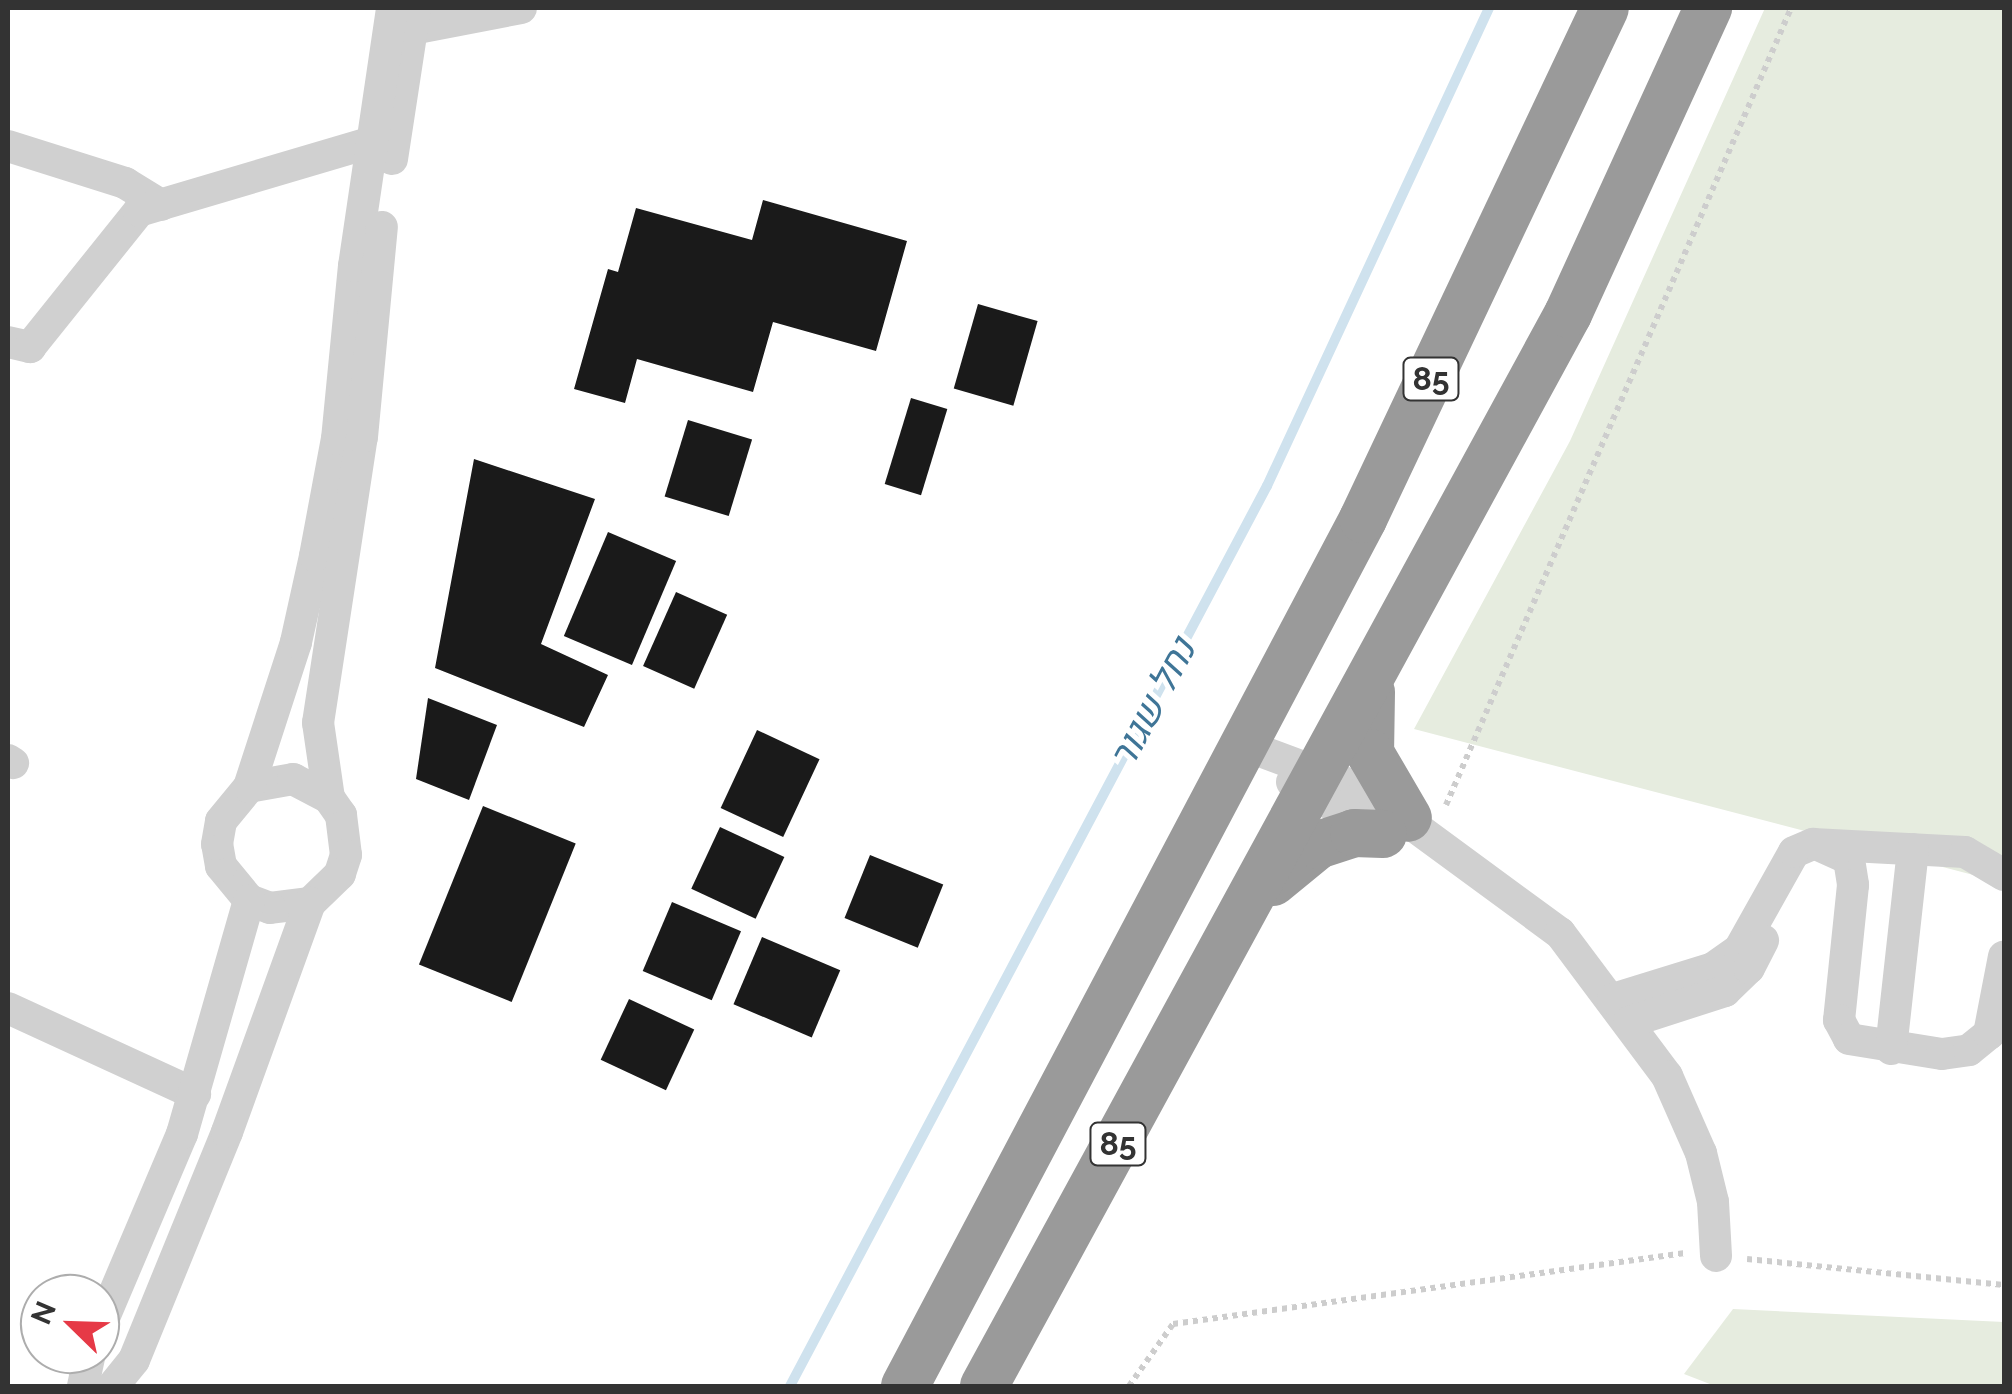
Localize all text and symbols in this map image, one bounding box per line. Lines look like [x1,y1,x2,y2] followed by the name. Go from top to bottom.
[1401,352,1461,406] road number: 85
[1099,630,1205,776] water label: נחל שגור
[1088,1117,1148,1171] road number: 85
[20,1274,120,1374] north arrow
[24,1297,63,1329] text: N

